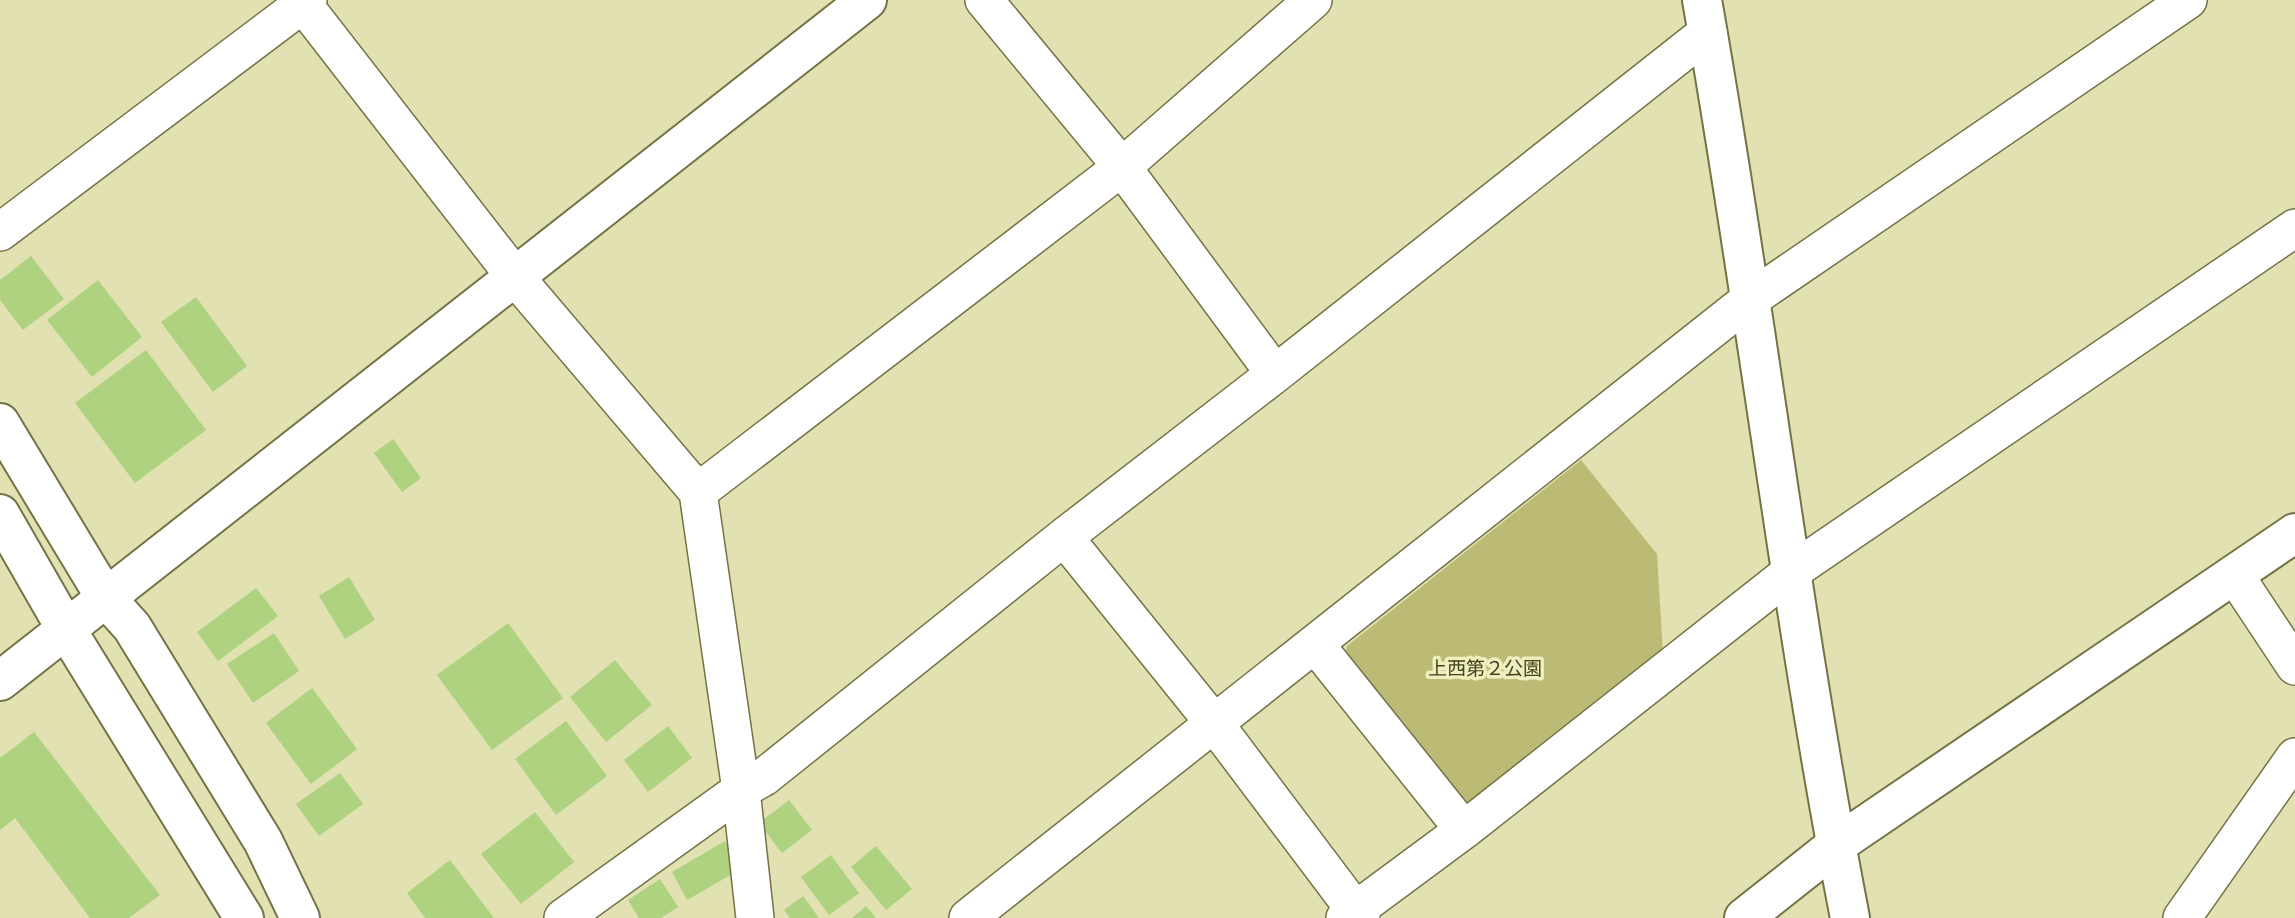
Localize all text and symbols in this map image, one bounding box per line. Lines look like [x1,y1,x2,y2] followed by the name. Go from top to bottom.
[1428,656,1542,679] park label: 上西第２公園

